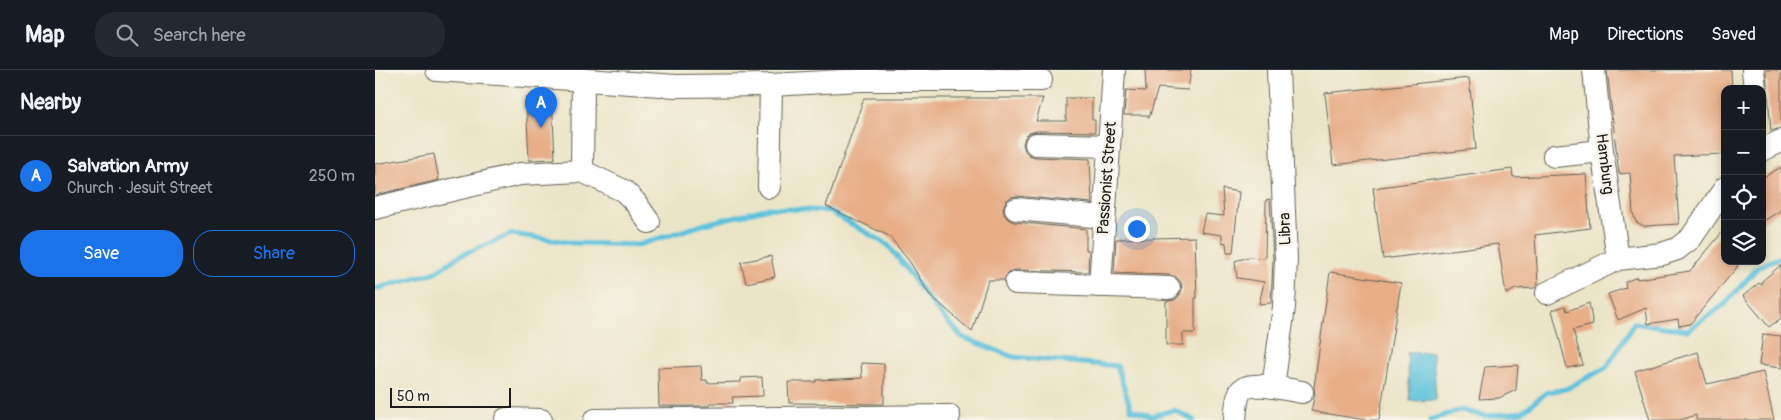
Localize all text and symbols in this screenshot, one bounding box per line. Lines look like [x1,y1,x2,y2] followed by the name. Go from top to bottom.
[95,12,445,57] search box
[25,20,65,49] text: Map
[113,21,141,49] icon: search
[153,23,246,47] text: Search here
[1549,23,1579,46] text: Map
[1607,23,1683,46] text: Directions
[1711,23,1756,46] text: Saved
[1721,85,1766,265] map controls
[1721,85,1766,130] button: +
[525,87,557,128] pin: A
[20,89,81,116] text: Nearby
[1093,120,1121,235] street label: Passionist Street
[1721,130,1766,175] button: −
[1591,132,1619,196] street label: Hamburg
[67,154,188,178] text: Salvation Army
[31,166,41,186] text: A
[309,166,355,186] text: 250 m
[1721,175,1766,220] button: locate
[67,178,212,198] text: Church · Jesuit Street
[1274,212,1296,246] street label: Libra
[1124,216,1150,242] your location
[1721,220,1766,265] button: layers
[20,230,183,277] button: Save
[193,230,355,277] button: Share
[390,385,511,408] scale bar
[397,388,430,405] text: 50 m

